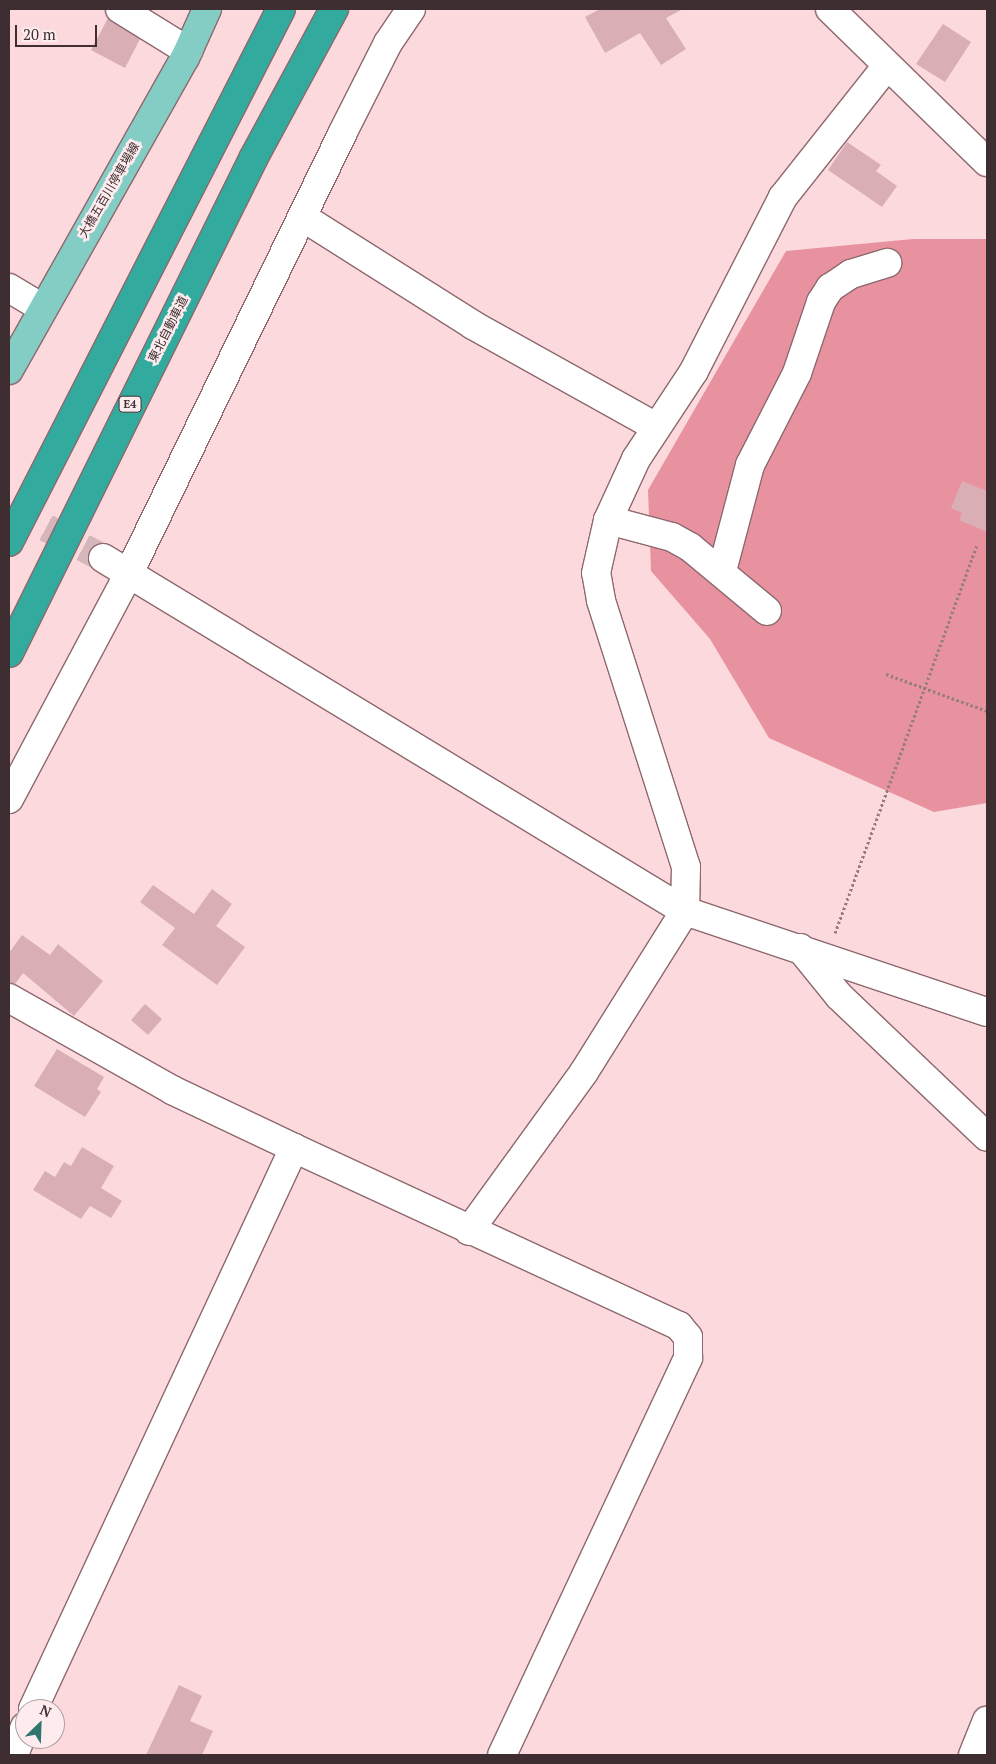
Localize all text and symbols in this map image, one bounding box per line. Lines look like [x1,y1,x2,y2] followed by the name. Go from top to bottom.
[18,15,100,47] scale bar
[23,24,56,44] text: 20 m
[76,140,142,240] street label: 大橋五百川停車場線
[145,294,191,364] street label: 東北自動車道
[118,396,142,412] road number: E4
[15,1699,65,1749] north arrow
[37,1700,55,1722] text: N

